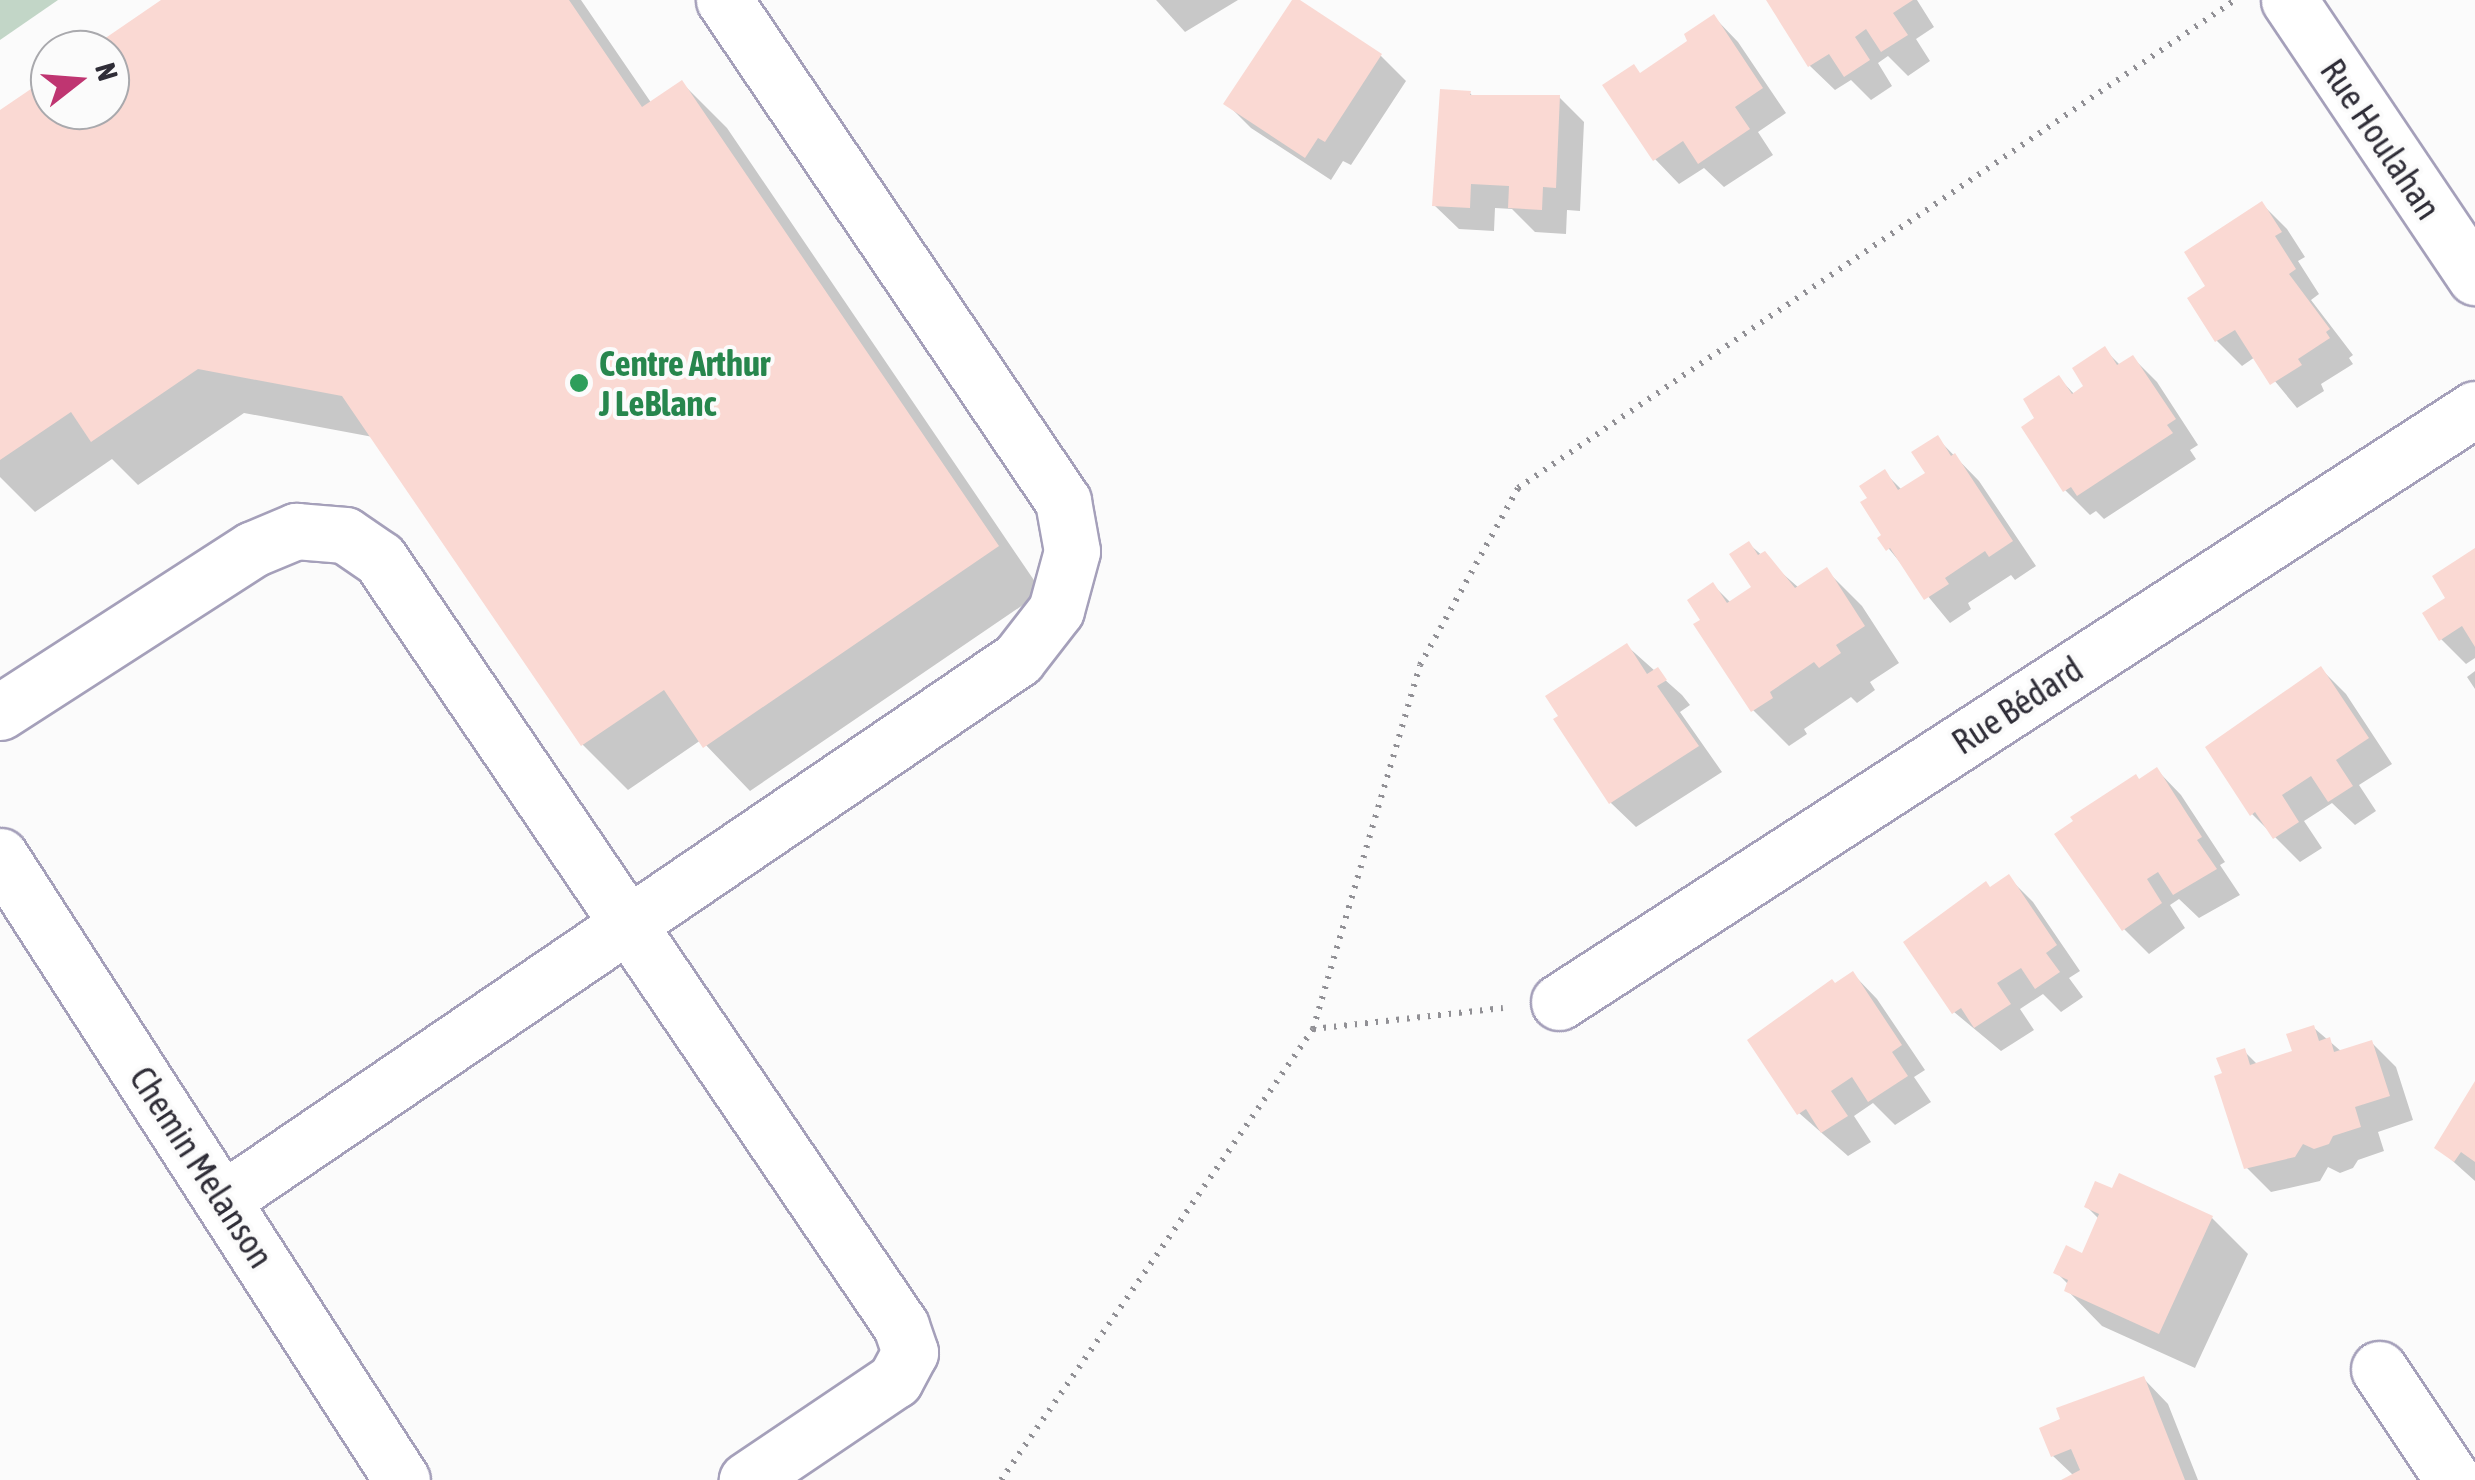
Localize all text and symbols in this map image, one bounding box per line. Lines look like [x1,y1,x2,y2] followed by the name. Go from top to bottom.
[30,30,130,130] north arrow
[2312,51,2450,227] street label: Rue Houlahan
[89,59,124,84] text: N
[599,342,770,424] place label: Centre Arthur J LeBlanc
[568,372,590,394] marker: Centre Arthur J LeBlanc
[1944,647,2090,763] street label: Rue Bédard
[121,1059,283,1275] street label: Chemin Melanson

